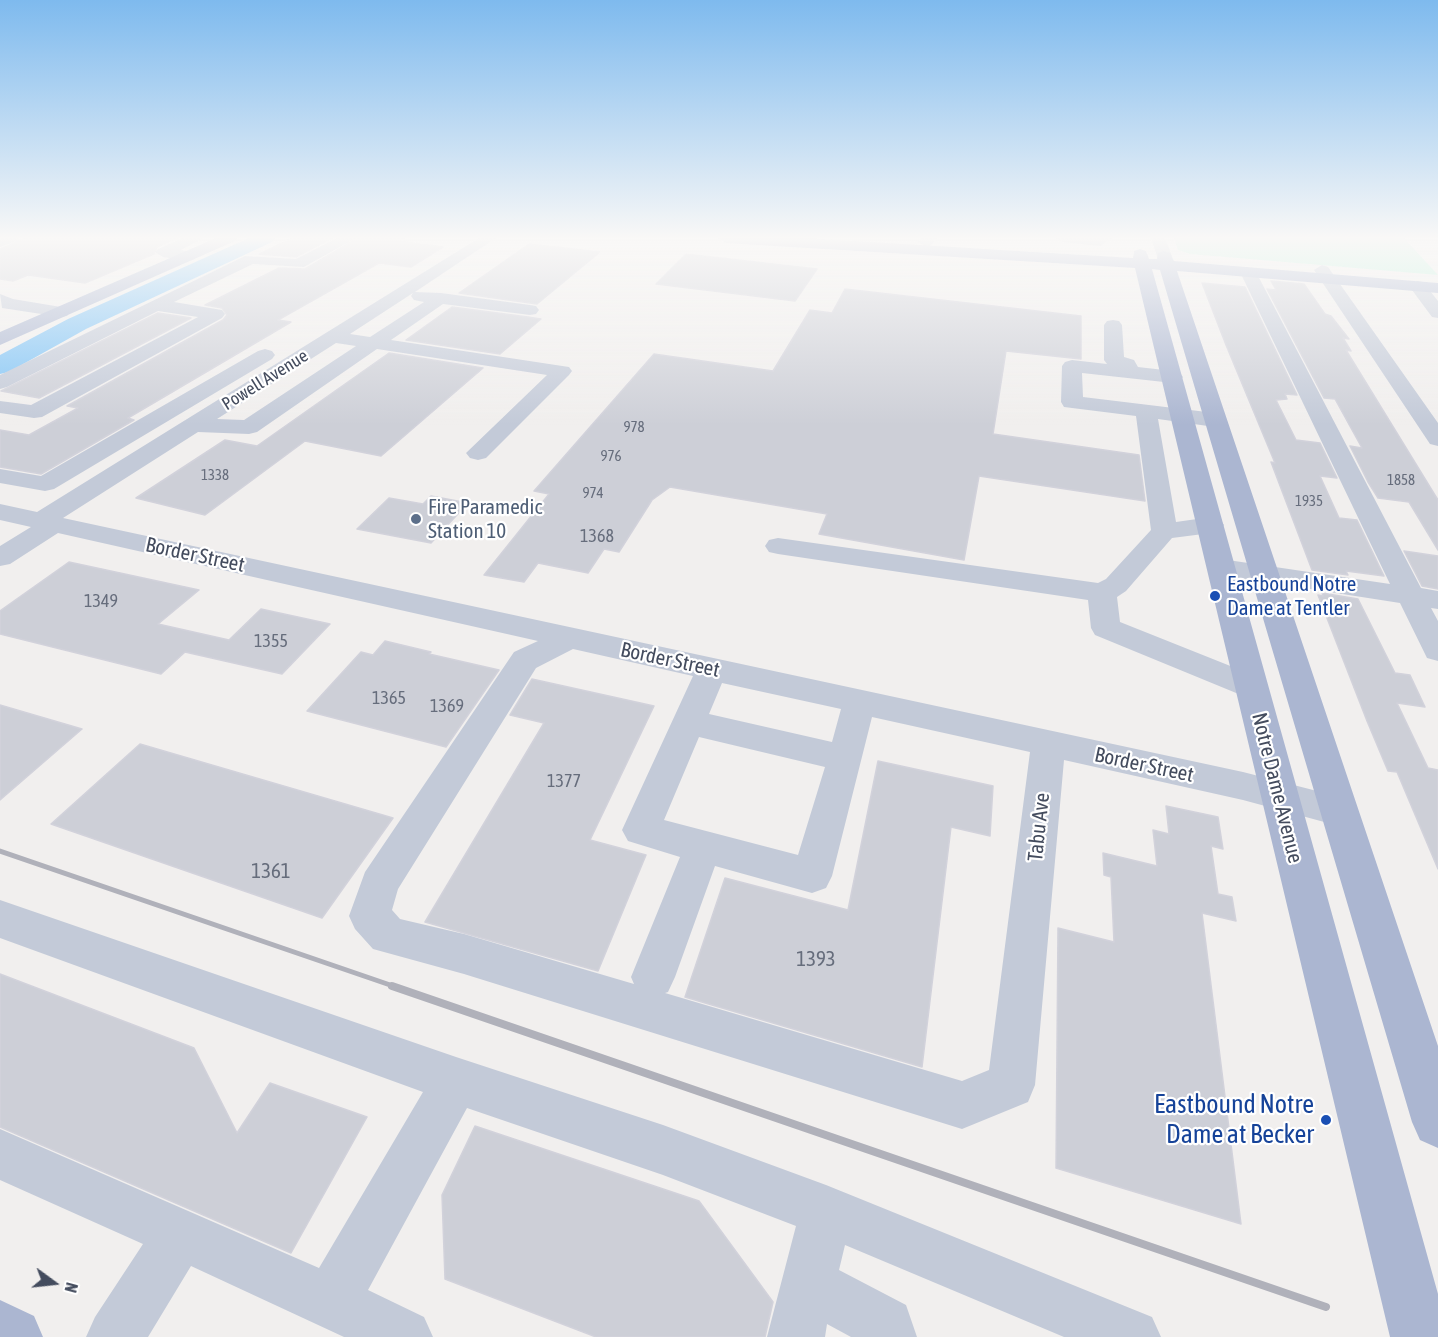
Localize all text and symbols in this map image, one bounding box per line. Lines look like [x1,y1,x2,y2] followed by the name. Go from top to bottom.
[218,345,312,415] street label: Powell Avenue
[623,418,645,436] house number: 978
[600,447,622,465] house number: 976
[201,466,229,484] house number: 1338
[1387,471,1415,489] house number: 1858
[582,484,604,502] house number: 974
[1295,492,1323,510] house number: 1935
[428,494,542,544] place label: Fire Paramedic Station 10
[409,512,423,526] marker: Fire Paramedic Station 10
[580,525,614,547] house number: 1368
[143,532,247,578] street label: Border Street
[1227,571,1356,621] place label: Eastbound Notre Dame at Tentler
[1208,589,1222,603] marker: Eastbound Notre Dame at Tentler
[84,590,118,612] house number: 1349
[254,630,288,652] house number: 1355
[618,637,722,683] street label: Border Street
[372,687,406,709] house number: 1365
[430,695,464,717] house number: 1369
[1246,710,1308,866] street label: Notre Dame Avenue
[1092,742,1196,788] street label: Border Street
[547,770,581,792] house number: 1377
[1023,791,1055,863] street label: Tabu Ave
[251,858,291,884] house number: 1361
[796,946,836,972] house number: 1393
[1154,1089,1314,1150] place label: Eastbound Notre Dame at Becker
[1319,1113,1333,1127] marker: Eastbound Notre Dame at Becker
[24,1253,84,1313] north arrow
[61,1281,81,1295] text: N

